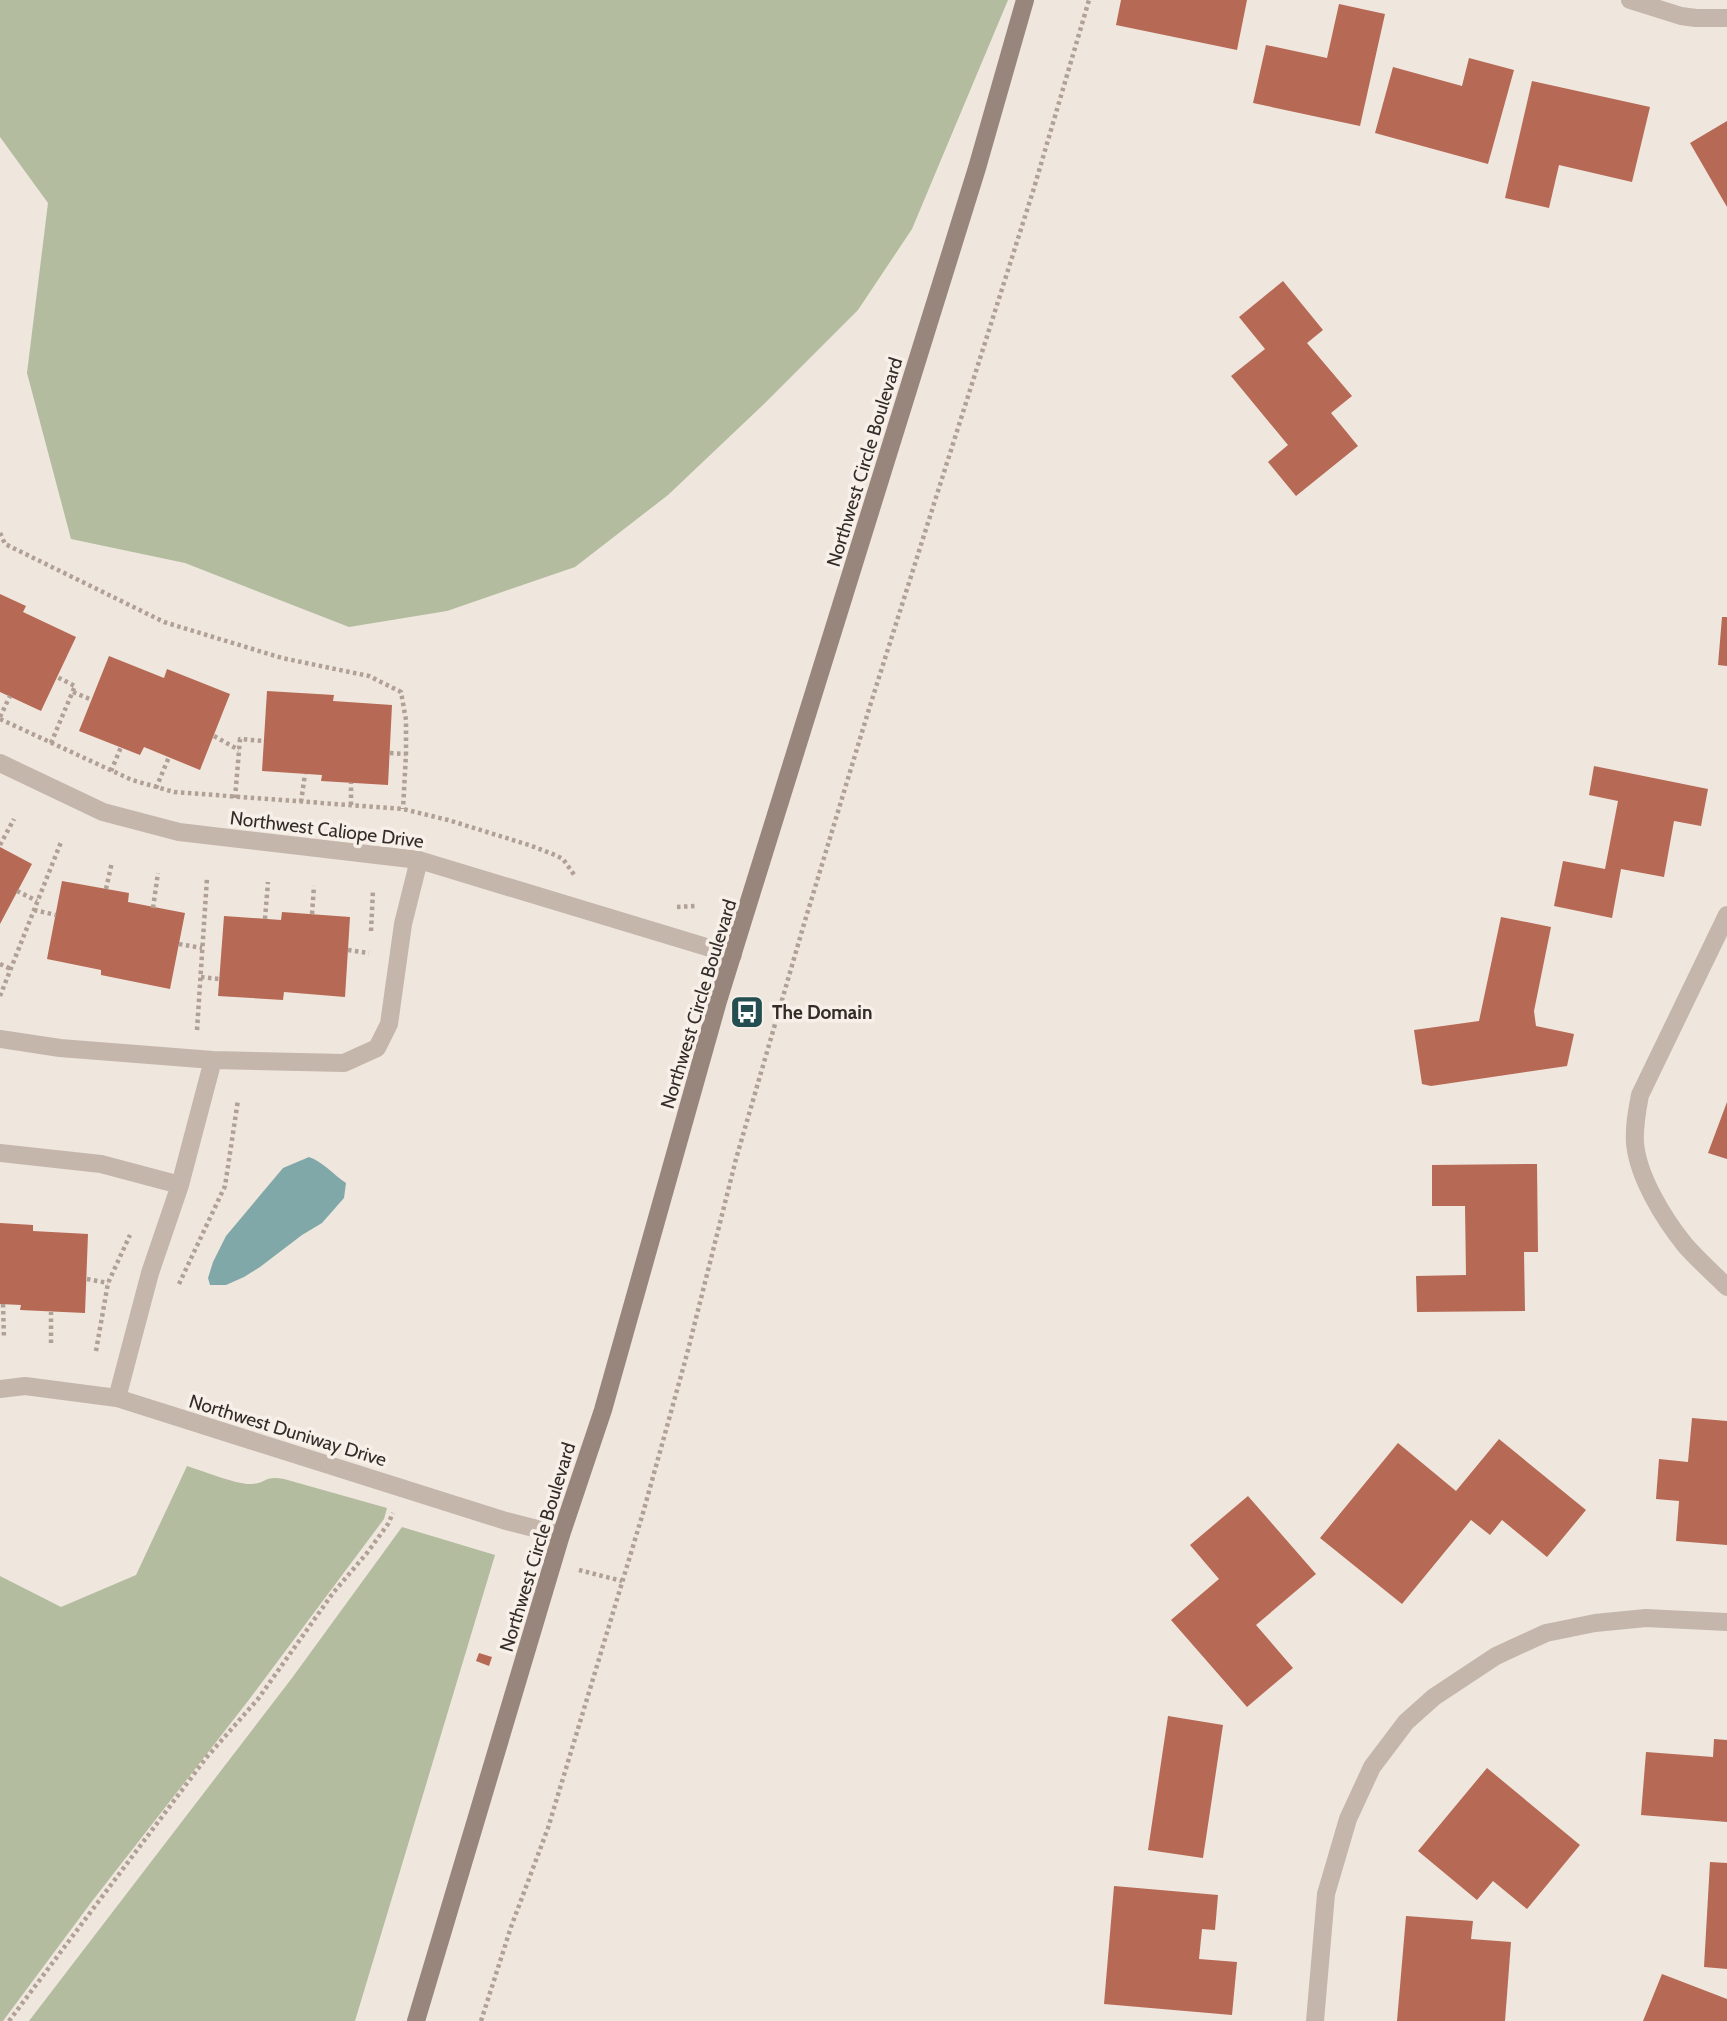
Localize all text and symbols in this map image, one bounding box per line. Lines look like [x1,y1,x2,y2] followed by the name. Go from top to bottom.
[822,355,907,570] street label: Northwest Circle Boulevard
[229,806,425,853] street label: Northwest Caliope Drive
[656,897,741,1112] street label: Northwest Circle Boulevard
[728,993,766,1031] bus stop icon: The Domain
[772,1001,872,1024] place label: The Domain
[186,1389,390,1472] street label: Northwest Duniway Drive
[495,1440,580,1655] street label: Northwest Circle Boulevard

